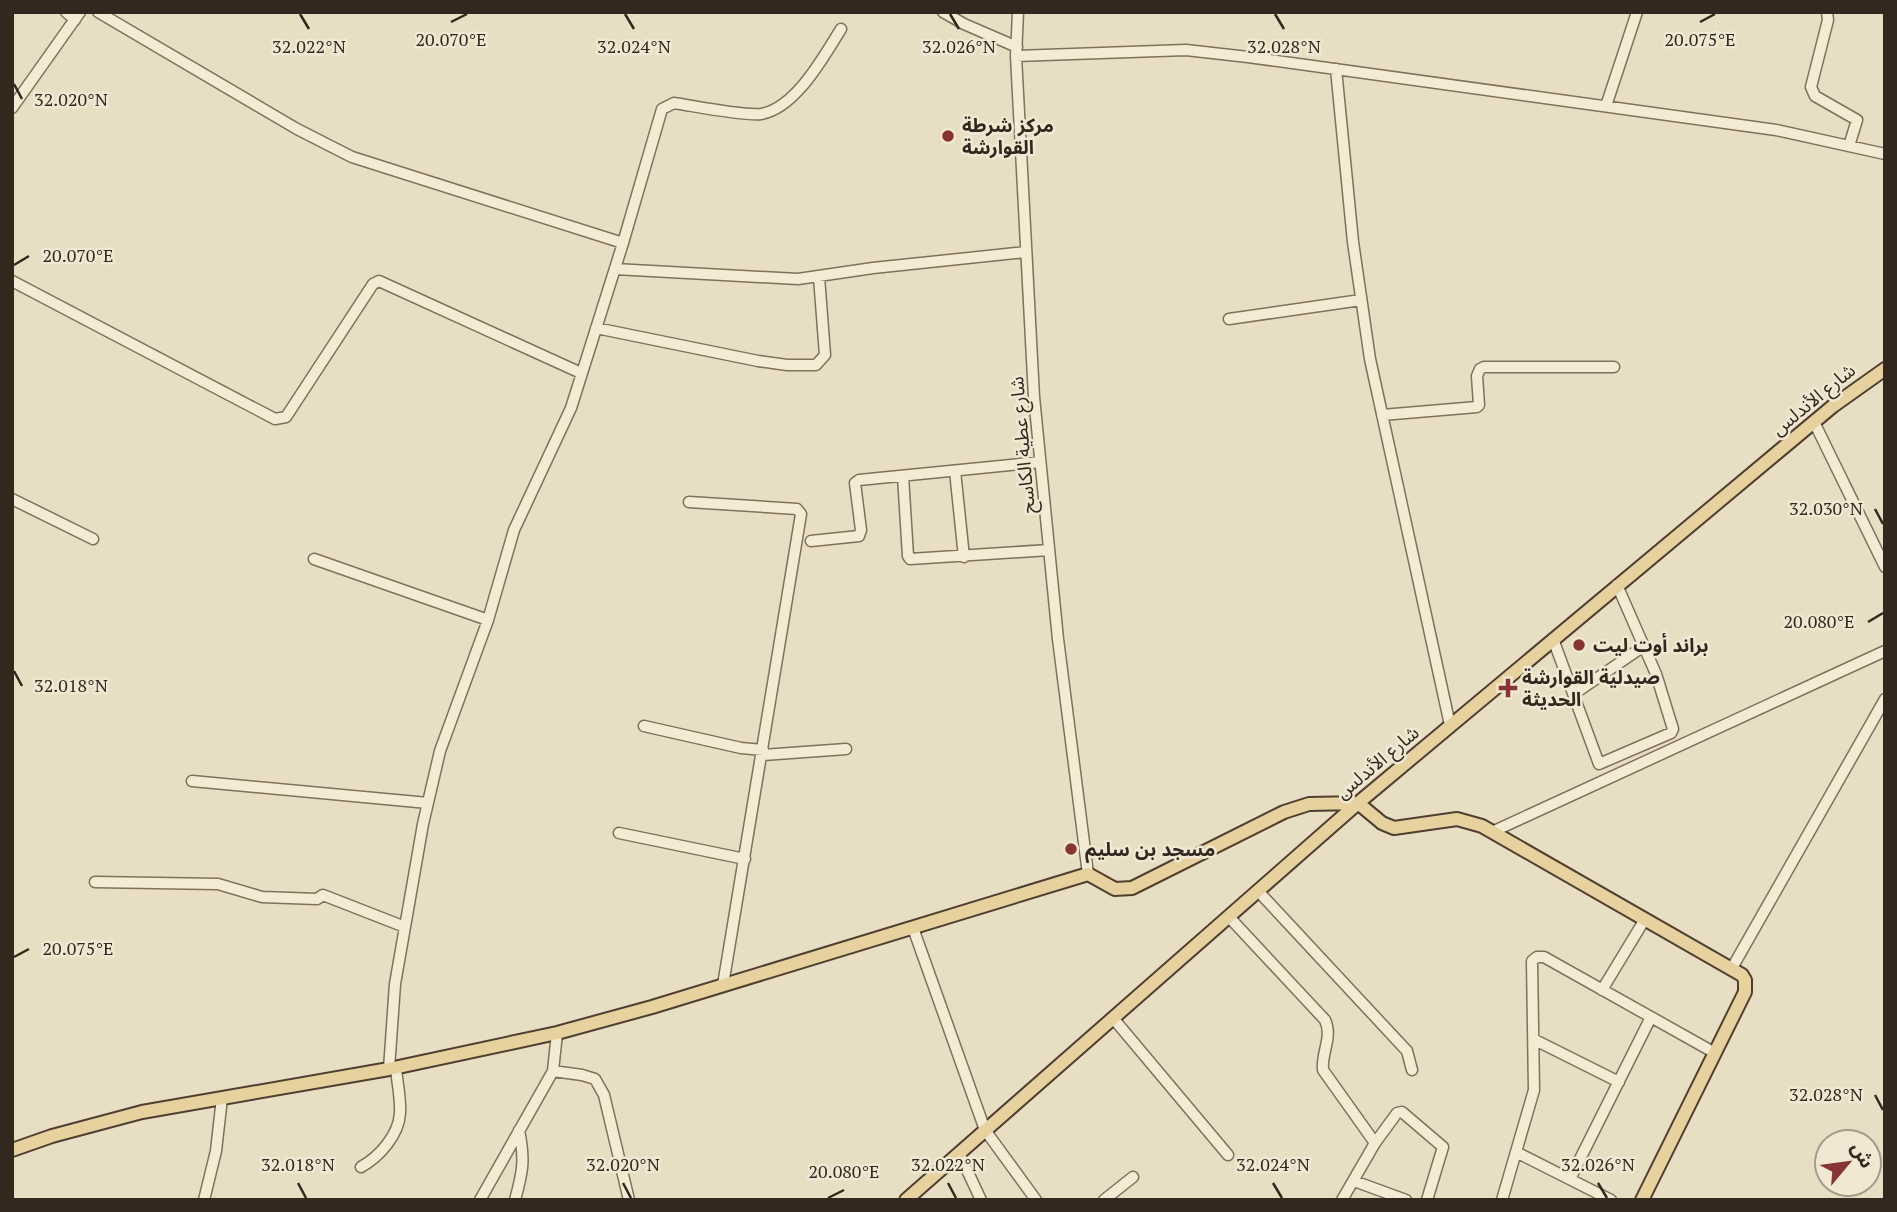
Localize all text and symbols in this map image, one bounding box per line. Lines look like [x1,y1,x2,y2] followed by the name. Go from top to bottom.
[415,27,487,51] text: 20.070°E
[1664,27,1736,51] text: 20.075°E
[272,34,346,58] text: 32.022°N
[597,34,671,58] text: 32.024°N
[922,34,996,58] text: 32.026°N
[1247,34,1321,58] text: 32.028°N
[34,87,108,111] text: 32.020°N
[962,112,1054,159] place label: مركز شرطة القوارشة
[940,128,956,144] marker: مركز شرطة القوارشة
[42,243,114,267] text: 20.070°E
[1765,357,1861,442] street label: شارع الأندلس
[1003,375,1043,515] street label: شارع عطية الكاسح
[1789,496,1863,520] text: 32.030°N
[1783,609,1855,633] text: 20.080°E
[1593,632,1709,657] place label: براند أوت ليت
[1571,637,1587,653] marker: براند أوت ليت
[1522,664,1660,711] place label: صيدلية القوارشة الحديثة
[34,673,108,697] text: 32.018°N
[1500,680,1516,696] marker: صيدلية القوارشة الحديثة
[1330,719,1425,805] street label: شارع الأندلس
[1085,836,1215,864] place label: مسجد بن سليم
[1063,841,1079,857] marker: مسجد بن سليم
[42,936,114,960] text: 20.075°E
[1789,1082,1863,1106] text: 32.028°N
[1813,1128,1883,1198] north arrow
[1846,1137,1881,1172] text: ش
[261,1152,335,1176] text: 32.018°N
[586,1152,660,1176] text: 32.020°N
[911,1152,985,1176] text: 32.022°N
[1236,1152,1310,1176] text: 32.024°N
[1561,1152,1635,1176] text: 32.026°N
[808,1159,880,1183] text: 20.080°E

